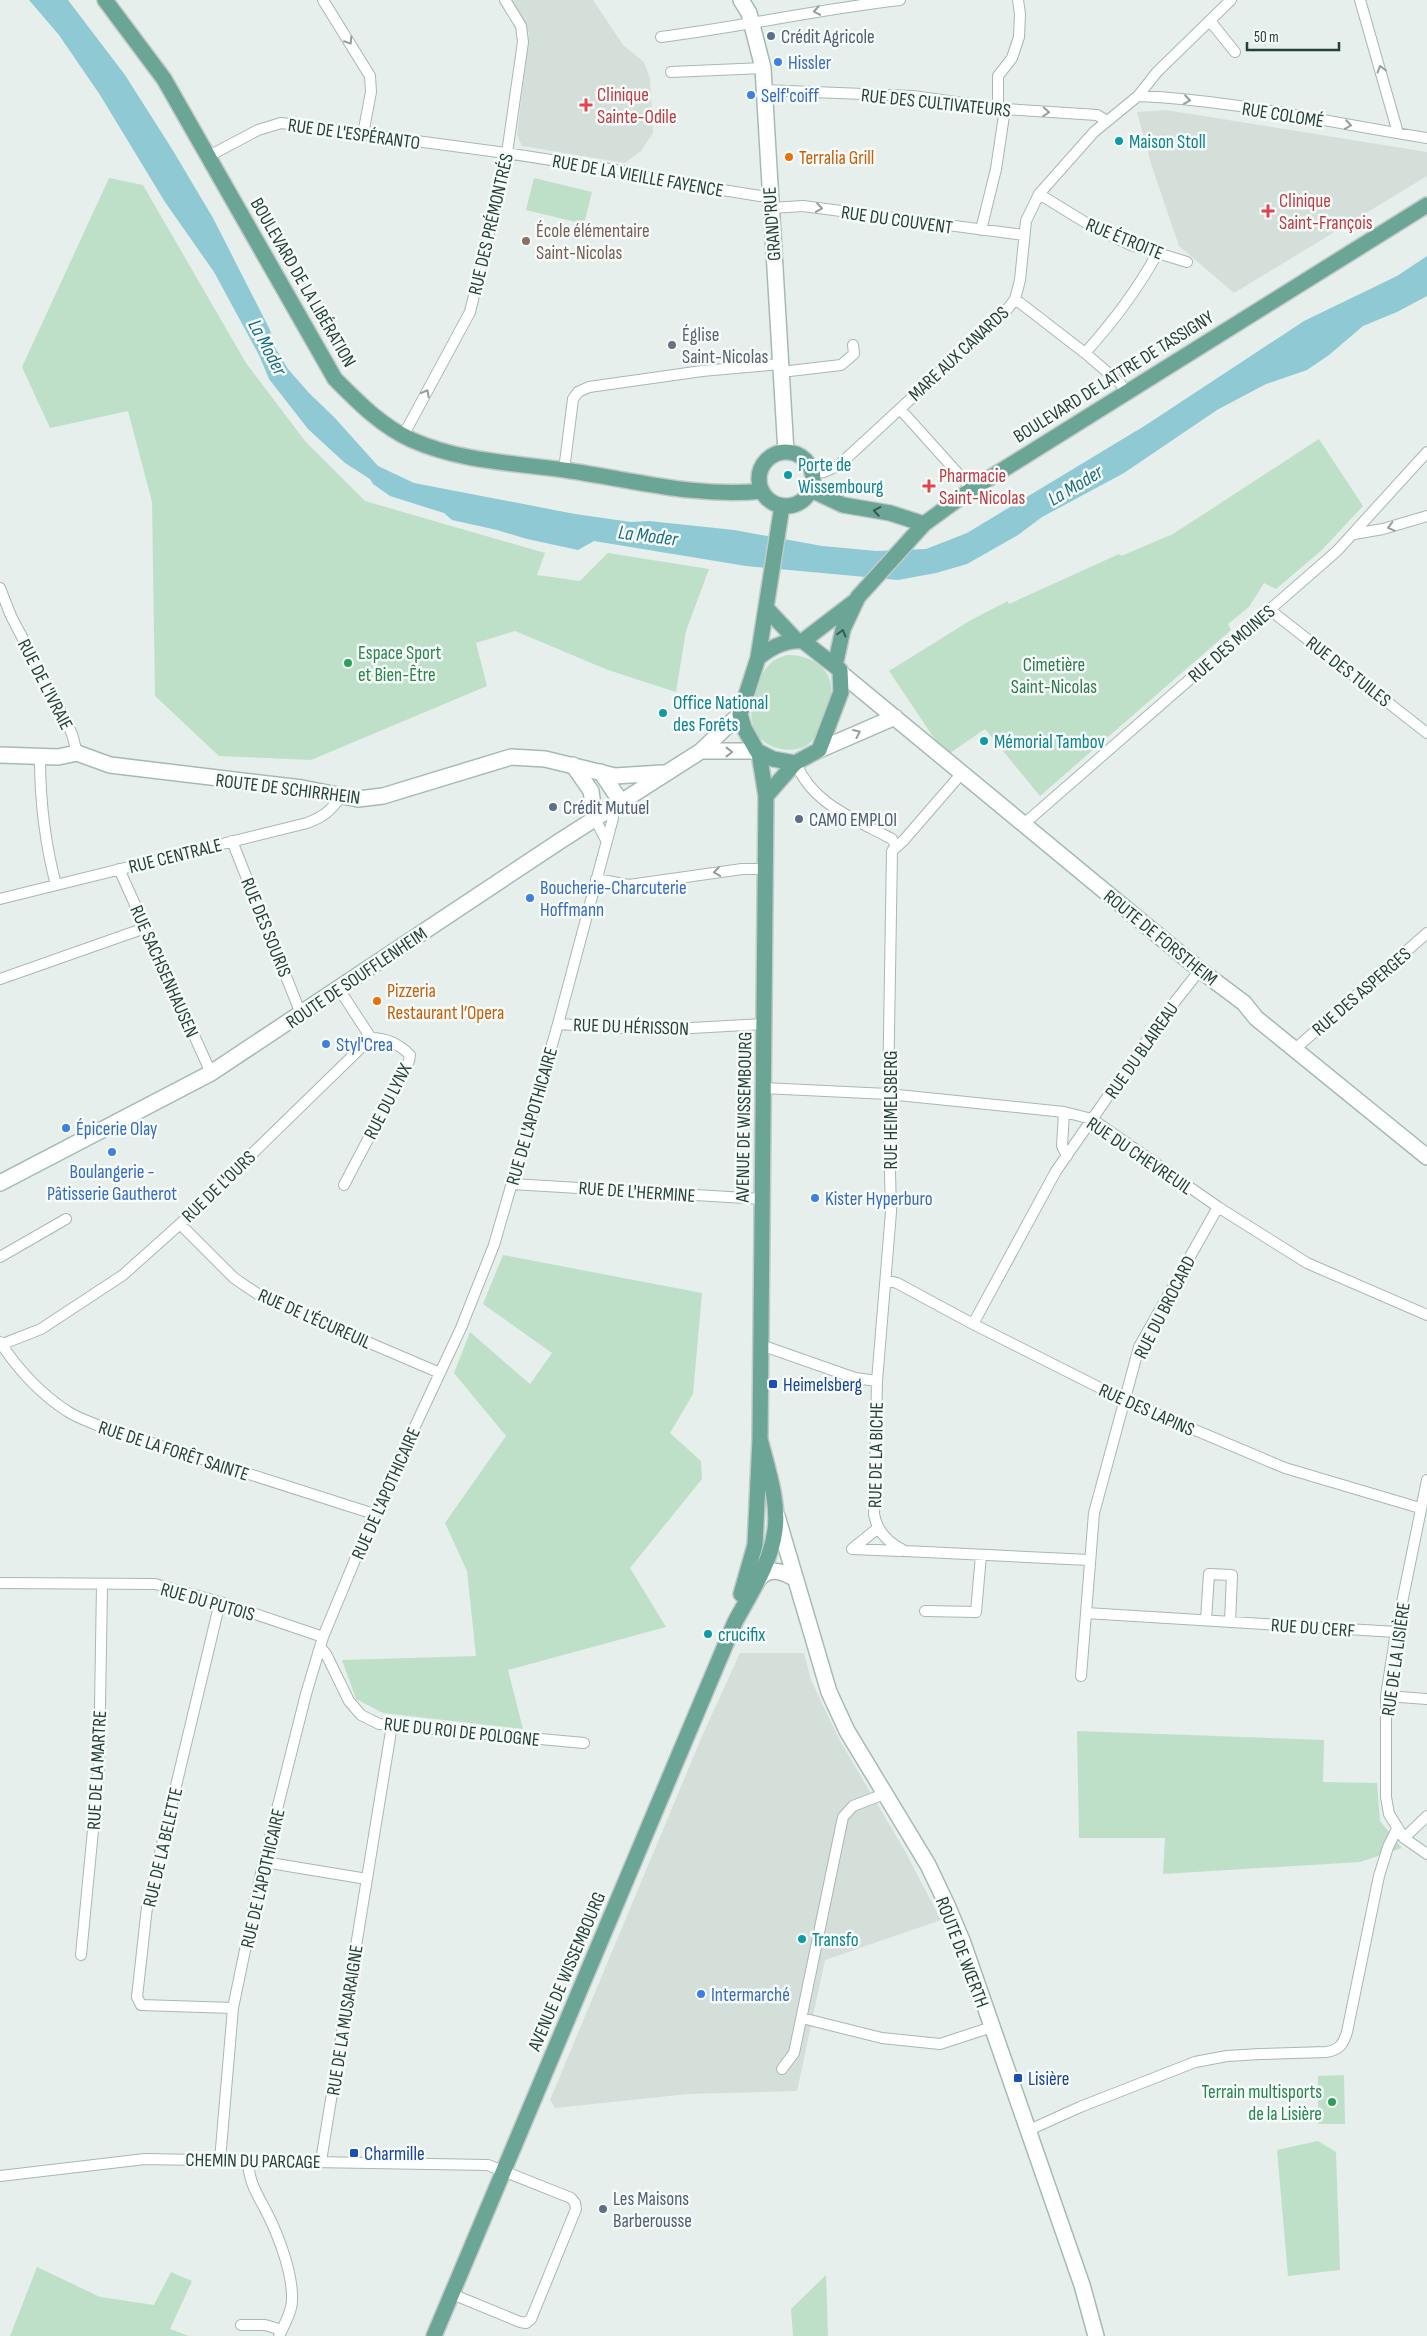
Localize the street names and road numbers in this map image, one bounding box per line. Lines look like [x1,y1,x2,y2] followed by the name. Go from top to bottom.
[860,84,1012,123] street label: RUE DES CULTIVATEURS
[1240,98,1325,133] street label: RUE COLOMÉ
[286,114,421,155] street label: RUE DE L'ESPÉRANTO
[550,150,725,203] street label: RUE DE LA VIEILLE FAYENCE
[464,151,519,297] street label: RUE DES PRÉMONTRÉS
[758,186,787,262] street label: GRAND'RUE
[245,194,361,372] street label: BOULEVARD DE LA LIBÉRATION
[840,201,954,240] street label: RUE DU COUVENT
[1082,213,1167,265] street label: RUE ÉTROITE
[904,302,1014,406] street label: MARE AUX CANARDS
[1010,306,1218,448] street label: BOULEVARD DE LATTRE DE TASSIGNY
[1184,600,1280,688] street label: RUE DES MOINES
[1301,632,1395,712] street label: RUE DES TUILES
[12,635,77,734] street label: RUE DE L'IVRAIE
[214,769,361,810] street label: ROUTE DE SCHIRRHEIN
[126,834,224,879] street label: RUE CENTRALE
[235,875,296,980] street label: RUE DES SOURIS
[1098,885,1222,991] street label: ROUTE DE FORSTHEIM
[124,902,203,1041] street label: RUE SACHSENHAUSEN
[282,923,432,1034] street label: ROUTE DE SOUFFLENHEIM
[1308,943,1416,1041] street label: RUE DES ASPERGES
[1101,998,1184,1103] street label: RUE DU BLAIREAU
[573,1014,689,1041] street label: RUE DU HÉRISSON
[731,1031,757,1204] street label: AVENUE DE WISSEMBOURG
[502,1045,563,1188] street label: RUE DE L'APOTHICAIRE
[880,1051,903,1169] street label: RUE HEIMELSBERG
[359,1060,417,1144] street label: RUE DU LYNX
[1082,1112,1197,1200] street label: RUE DU CHEVREUIL
[177,1146,261,1228] street label: RUE DE L'OURS
[578,1177,696,1208] street label: RUE DE L'HERMINE
[1130,1252,1201,1363] street label: RUE DU BROCARD
[254,1284,374,1355] street label: RUE DE L'ÉCUREUIL
[1095,1379,1198,1442] street label: RUE DES LAPINS
[864,1402,889,1508] street label: RUE DE LA BICHE
[95,1416,252,1487] street label: RUE DE LA FORÊT SAINTE
[347,1424,426,1563] street label: RUE DE L'APOTHICAIRE
[158,1578,257,1627] street label: RUE DU PUTOIS
[1377,1601,1416,1718] street label: RUE DE LA LISIÈRE
[1270,1614,1356,1643] street label: RUE DU CERF
[83,1710,112,1830] street label: RUE DE LA MARTRE
[383,1713,541,1752] street label: RUE DU ROI DE POLOGNE
[139,1785,188,1909] street label: RUE DE LA BELETTE
[236,1806,291,1950] street label: RUE DE L'APOTHICAIRE
[523,1888,611,2056] street label: AVENUE DE WISSEMBOURG
[930,1894,993,2011] street label: ROUTE DE WŒRTH
[322,1943,369,2097] street label: RUE DE LA MUSARAIGNE
[185,2149,321,2174] street label: CHEMIN DU PARCAGE

